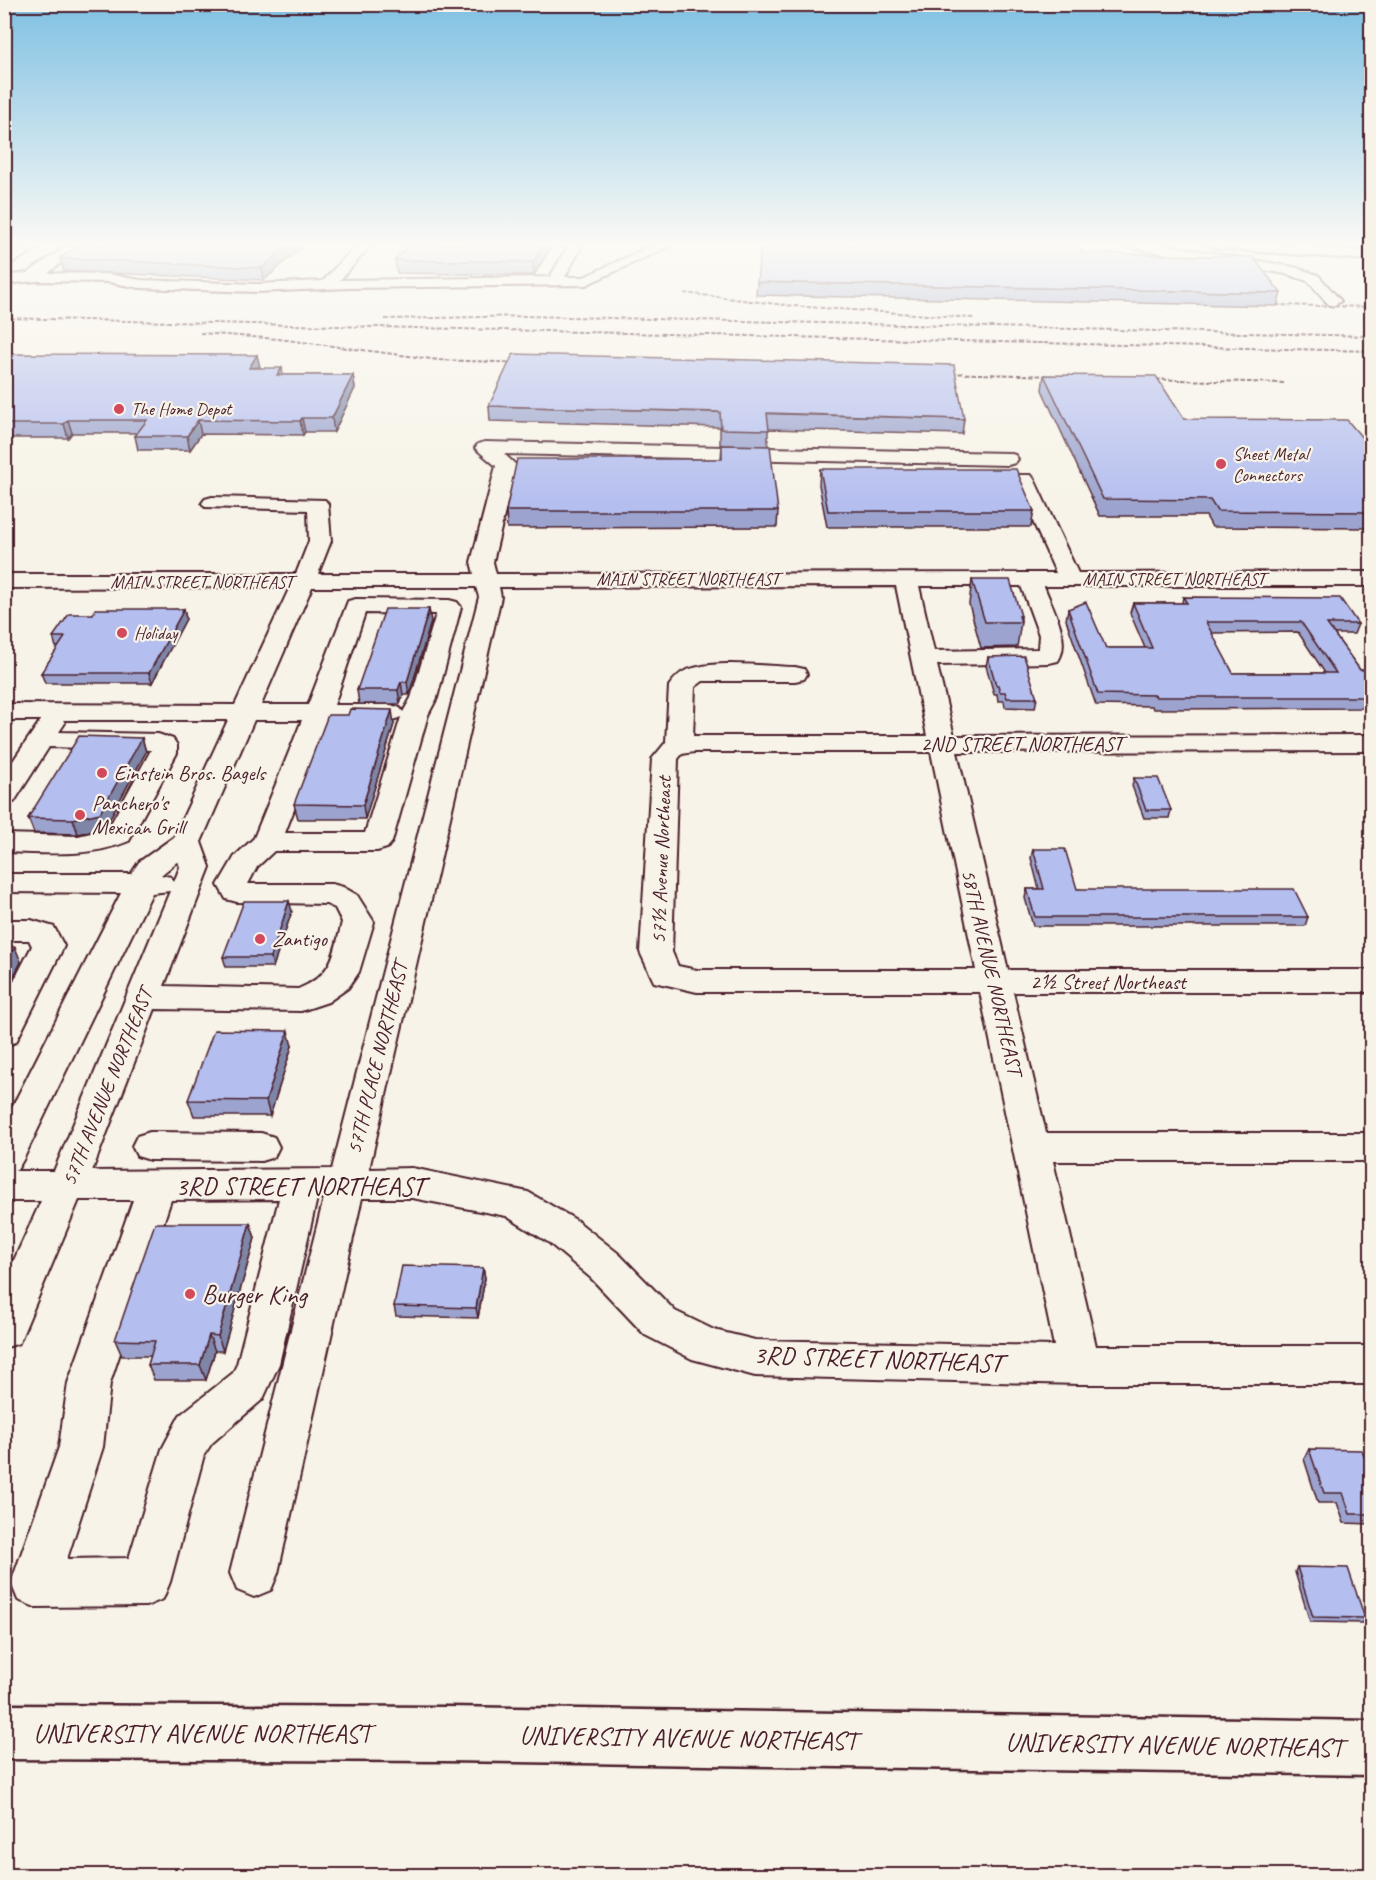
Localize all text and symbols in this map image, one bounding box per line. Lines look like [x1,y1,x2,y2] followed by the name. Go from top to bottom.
[131,398,233,420] place label: The Home Depot
[112,402,126,416] marker: The Home Depot
[1233,443,1311,486] place label: Sheet Metal Connectors
[1214,457,1228,471] marker: Sheet Metal Connectors
[596,568,784,590] street label: MAIN STREET NORTHEAST
[1082,568,1270,590] street label: MAIN STREET NORTHEAST
[110,571,298,593] street label: MAIN STREET NORTHEAST
[134,622,179,644] place label: Holiday
[115,626,129,640] marker: Holiday
[921,731,1129,757] street label: 2ND STREET NORTHEAST
[114,760,267,786] place label: Einstein Bros. Bagels
[95,766,109,780] marker: Einstein Bros. Bagels
[645,774,677,944] street label: 57½ Avenue Northeast
[92,790,188,840] place label: Panchero's Mexican Grill
[73,808,87,822] marker: Panchero's Mexican Grill
[956,867,1029,1082] street label: 58TH AVENUE NORTHEAST
[272,926,329,952] place label: Zantigo
[253,932,267,946] marker: Zantigo
[341,954,415,1157] street label: 57TH PLACE NORTHEAST
[1030,969,1188,995] street label: 2½ Street Northeast
[56,981,160,1189] street label: 57TH AVENUE NORTHEAST
[176,1170,432,1203] street label: 3RD STREET NORTHEAST
[202,1278,308,1311] place label: Burger King
[183,1287,197,1301] marker: Burger King
[753,1338,1010,1380] street label: 3RD STREET NORTHEAST
[33,1717,377,1750] street label: UNIVERSITY AVENUE NORTHEAST
[519,1719,863,1758] street label: UNIVERSITY AVENUE NORTHEAST
[1005,1726,1349,1765] street label: UNIVERSITY AVENUE NORTHEAST

